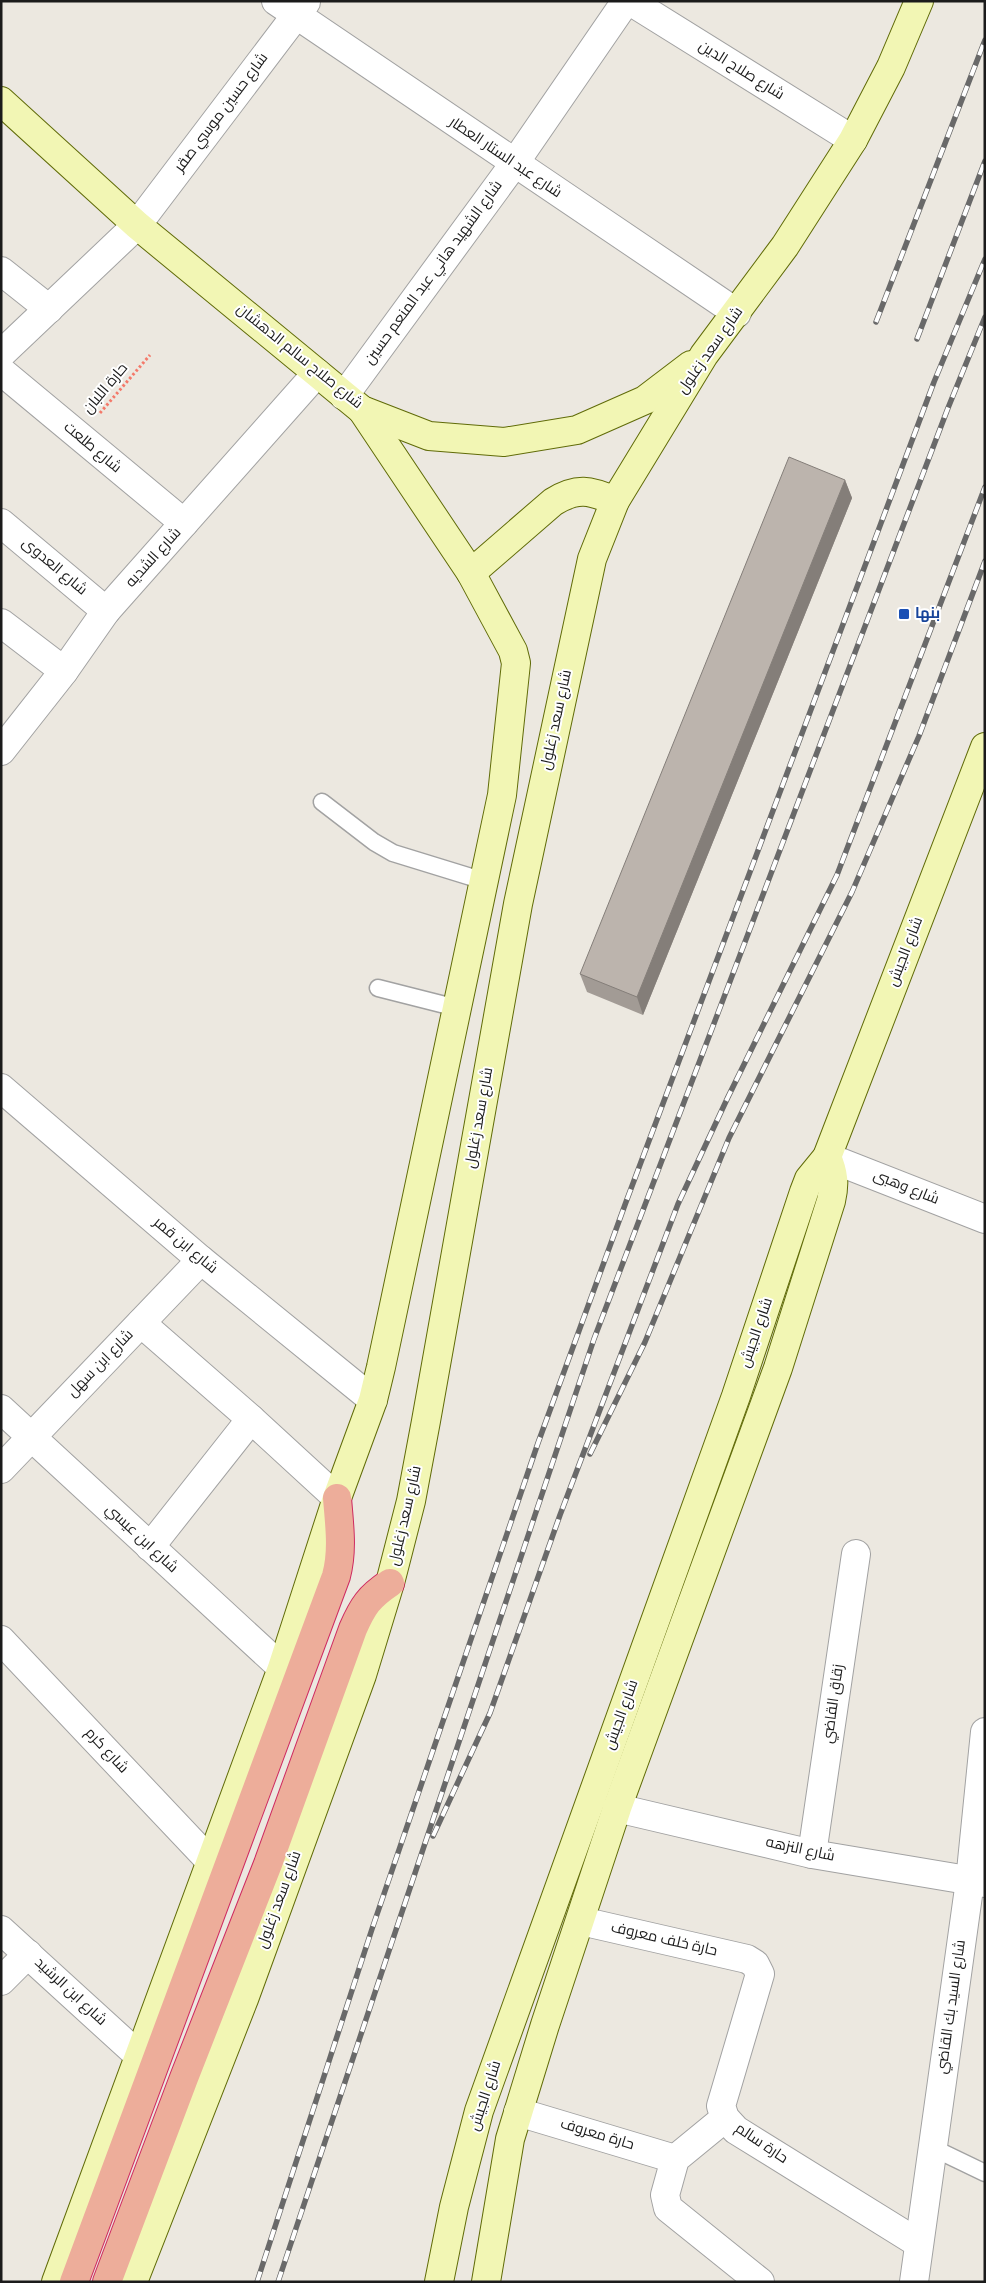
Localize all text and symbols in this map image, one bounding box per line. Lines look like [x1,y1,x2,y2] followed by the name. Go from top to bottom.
[694,37,788,105] street label: شارع صلاح الدين
[170,50,274,178] street label: شارع حسين موسي صقر
[444,113,565,203] street label: شارع عبد الستار العطار
[361,177,508,369] street label: شارع الشهيد هاني عبد المنعم حسين
[232,300,366,414] street label: شارع صلاح سالم الدهشان
[674,304,748,398] street label: شارع سعد زغلول
[79,360,133,418] street label: حارة اللبان
[59,418,125,478] street label: شارع طلعت
[122,524,186,592] street label: شارع الشديه
[17,534,91,600] street label: شارع العدوى
[915,605,940,624] place label: بنها
[897,607,911,621] marker: بنها
[537,668,577,772] street label: شارع سعد زغلول
[884,915,928,989] street label: شارع الجيش
[462,1066,498,1170] street label: شارع سعد زغلول
[870,1166,942,1210] street label: شارع وهبى
[148,1213,221,1278] street label: شارع ابن قمر
[736,1295,778,1371] street label: شارع الجيش
[64,1326,138,1402] street label: شارع ابن سهل
[385,1464,427,1568] street label: شارع سعد زغلول
[100,1500,181,1578] street label: شارع ابن عيسي
[819,1663,850,1745] street label: زقاق القاضي
[601,1677,643,1753] street label: شارع الجيش
[80,1724,132,1778] street label: شارع كرم
[764,1833,836,1867] street label: شارع النزهه
[254,1849,306,1951] street label: شارع سعد زغلول
[609,1919,719,1961] street label: حارة خلف معروف
[933,1939,972,2076] street label: شارع السيد بك القاضي
[30,1954,110,2030] street label: شارع ابن الرشيد
[466,2058,506,2134] street label: شارع الجيش
[558,2115,636,2155] street label: حارة معروف
[731,2119,791,2169] street label: حارة سالم

